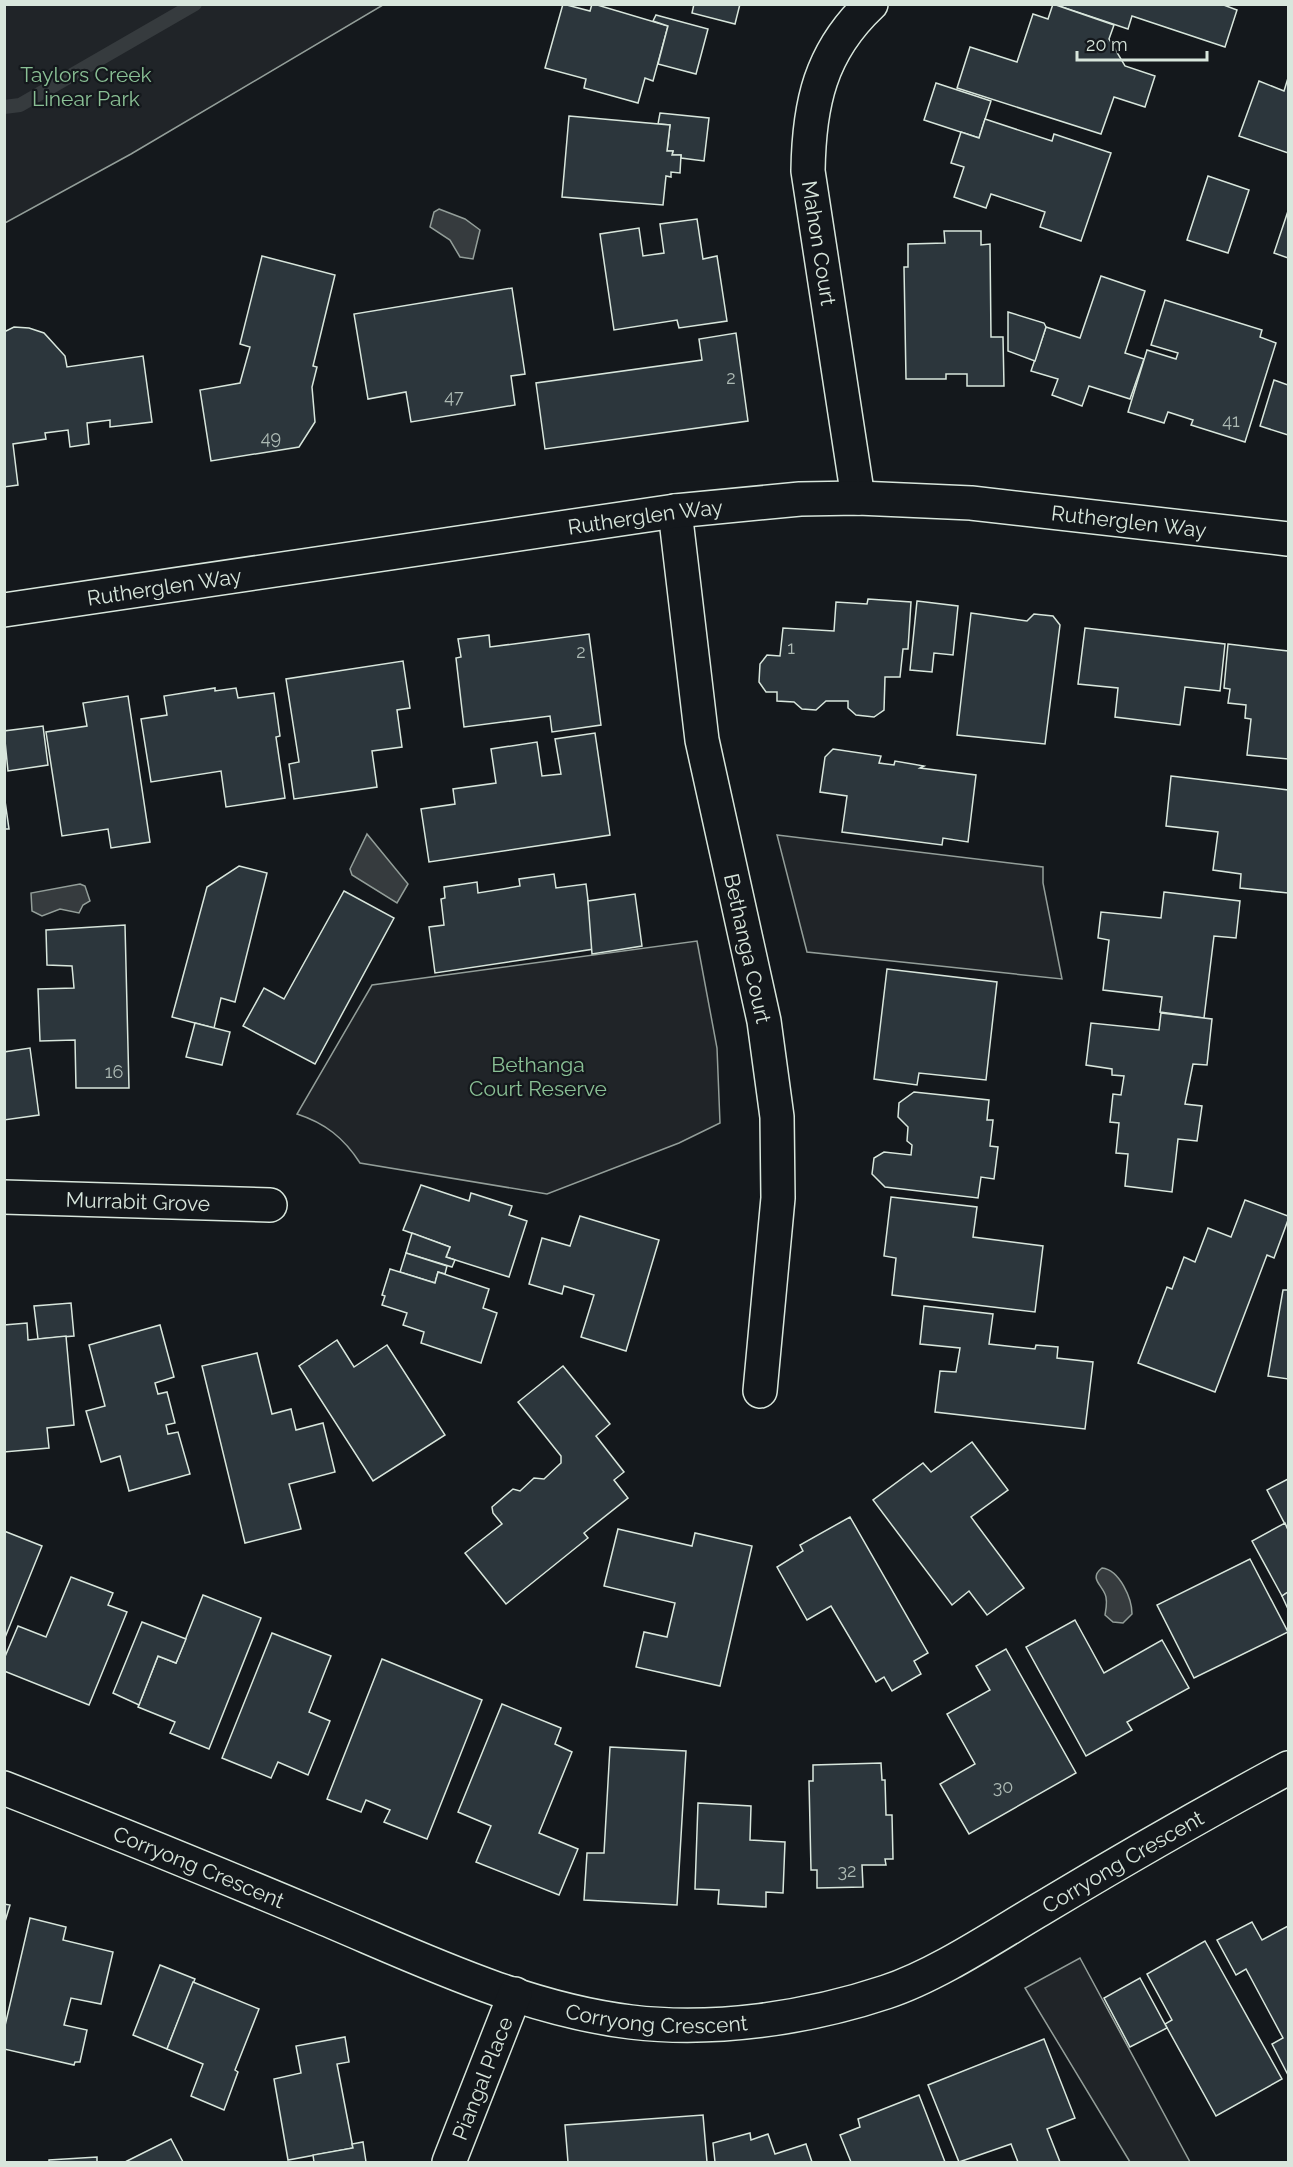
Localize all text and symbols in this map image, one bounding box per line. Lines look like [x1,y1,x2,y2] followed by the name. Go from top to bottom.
[1077,24,1208,62] scale bar
[1086,34,1128,55] text: 20 m
[20,62,152,111] park label: Taylors Creek Linear Park
[797,179,841,307] street label: Mahon Court
[726,367,736,388] house number: 2
[444,386,464,407] house number: 47
[1222,410,1240,431] house number: 41
[261,427,281,448] house number: 49
[566,494,724,539] street label: Rutherglen Way
[1050,500,1208,542] street label: Rutherglen Way
[85,563,243,610] street label: Rutherglen Way
[787,637,795,658] house number: 1
[576,641,586,662] house number: 2
[719,871,777,1026] street label: Bethanga Court
[469,1052,607,1101] park label: Bethanga Court Reserve
[105,1061,123,1082] house number: 16
[65,1186,210,1216] street label: Murrabit Grove
[993,1776,1013,1797] house number: 30
[1037,1805,1208,1918] street label: Corryong Crescent
[110,1820,288,1913] street label: Corryong Crescent
[838,1860,857,1881] house number: 32
[563,1998,749,2038] street label: Corryong Crescent
[446,2013,517,2143] street label: Piangal Place

